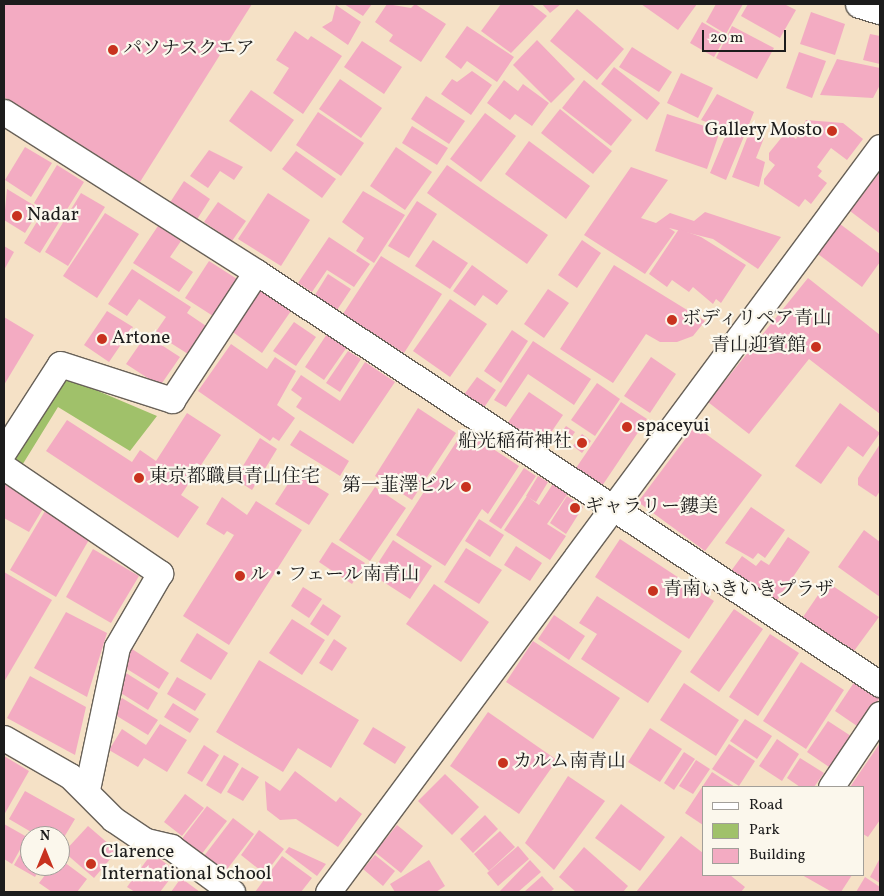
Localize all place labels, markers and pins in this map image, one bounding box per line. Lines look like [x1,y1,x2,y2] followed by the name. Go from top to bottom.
[123,39,256,61] place label: パソナスクエア
[107,44,119,56] marker: パソナスクエア
[704,120,822,142] place label: Gallery Mosto
[826,125,838,137] marker: Gallery Mosto
[27,205,79,227] place label: Nadar
[11,210,23,222] marker: Nadar
[682,309,834,331] place label: ボディリペア青山
[666,314,678,326] marker: ボディリペア青山
[112,328,170,350] place label: Artone
[96,333,108,345] marker: Artone
[711,336,806,358] place label: 青山迎賓館
[810,341,822,353] marker: 青山迎賓館
[637,416,710,438] place label: spaceyui
[621,421,633,433] marker: spaceyui
[458,432,572,454] place label: 船光稲荷神社
[576,437,588,449] marker: 船光稲荷神社
[149,467,320,489] place label: 東京都職員青山住宅
[133,472,145,484] marker: 東京都職員青山住宅
[342,476,456,498] place label: 第一韮澤ビル
[460,481,472,493] marker: 第一韮澤ビル
[585,497,718,519] place label: ギャラリー鏤美
[569,502,581,514] marker: ギャラリー鏤美
[250,565,421,587] place label: ル・フェール南青山
[234,570,246,582] marker: ル・フェール南青山
[663,580,834,602] place label: 青南いきいきプラザ
[647,585,659,597] marker: 青南いきいきプラザ
[513,752,627,774] place label: カルム南青山
[497,757,509,769] marker: カルム南青山
[101,842,271,886] place label: Clarence International School
[85,858,97,870] marker: Clarence International School

